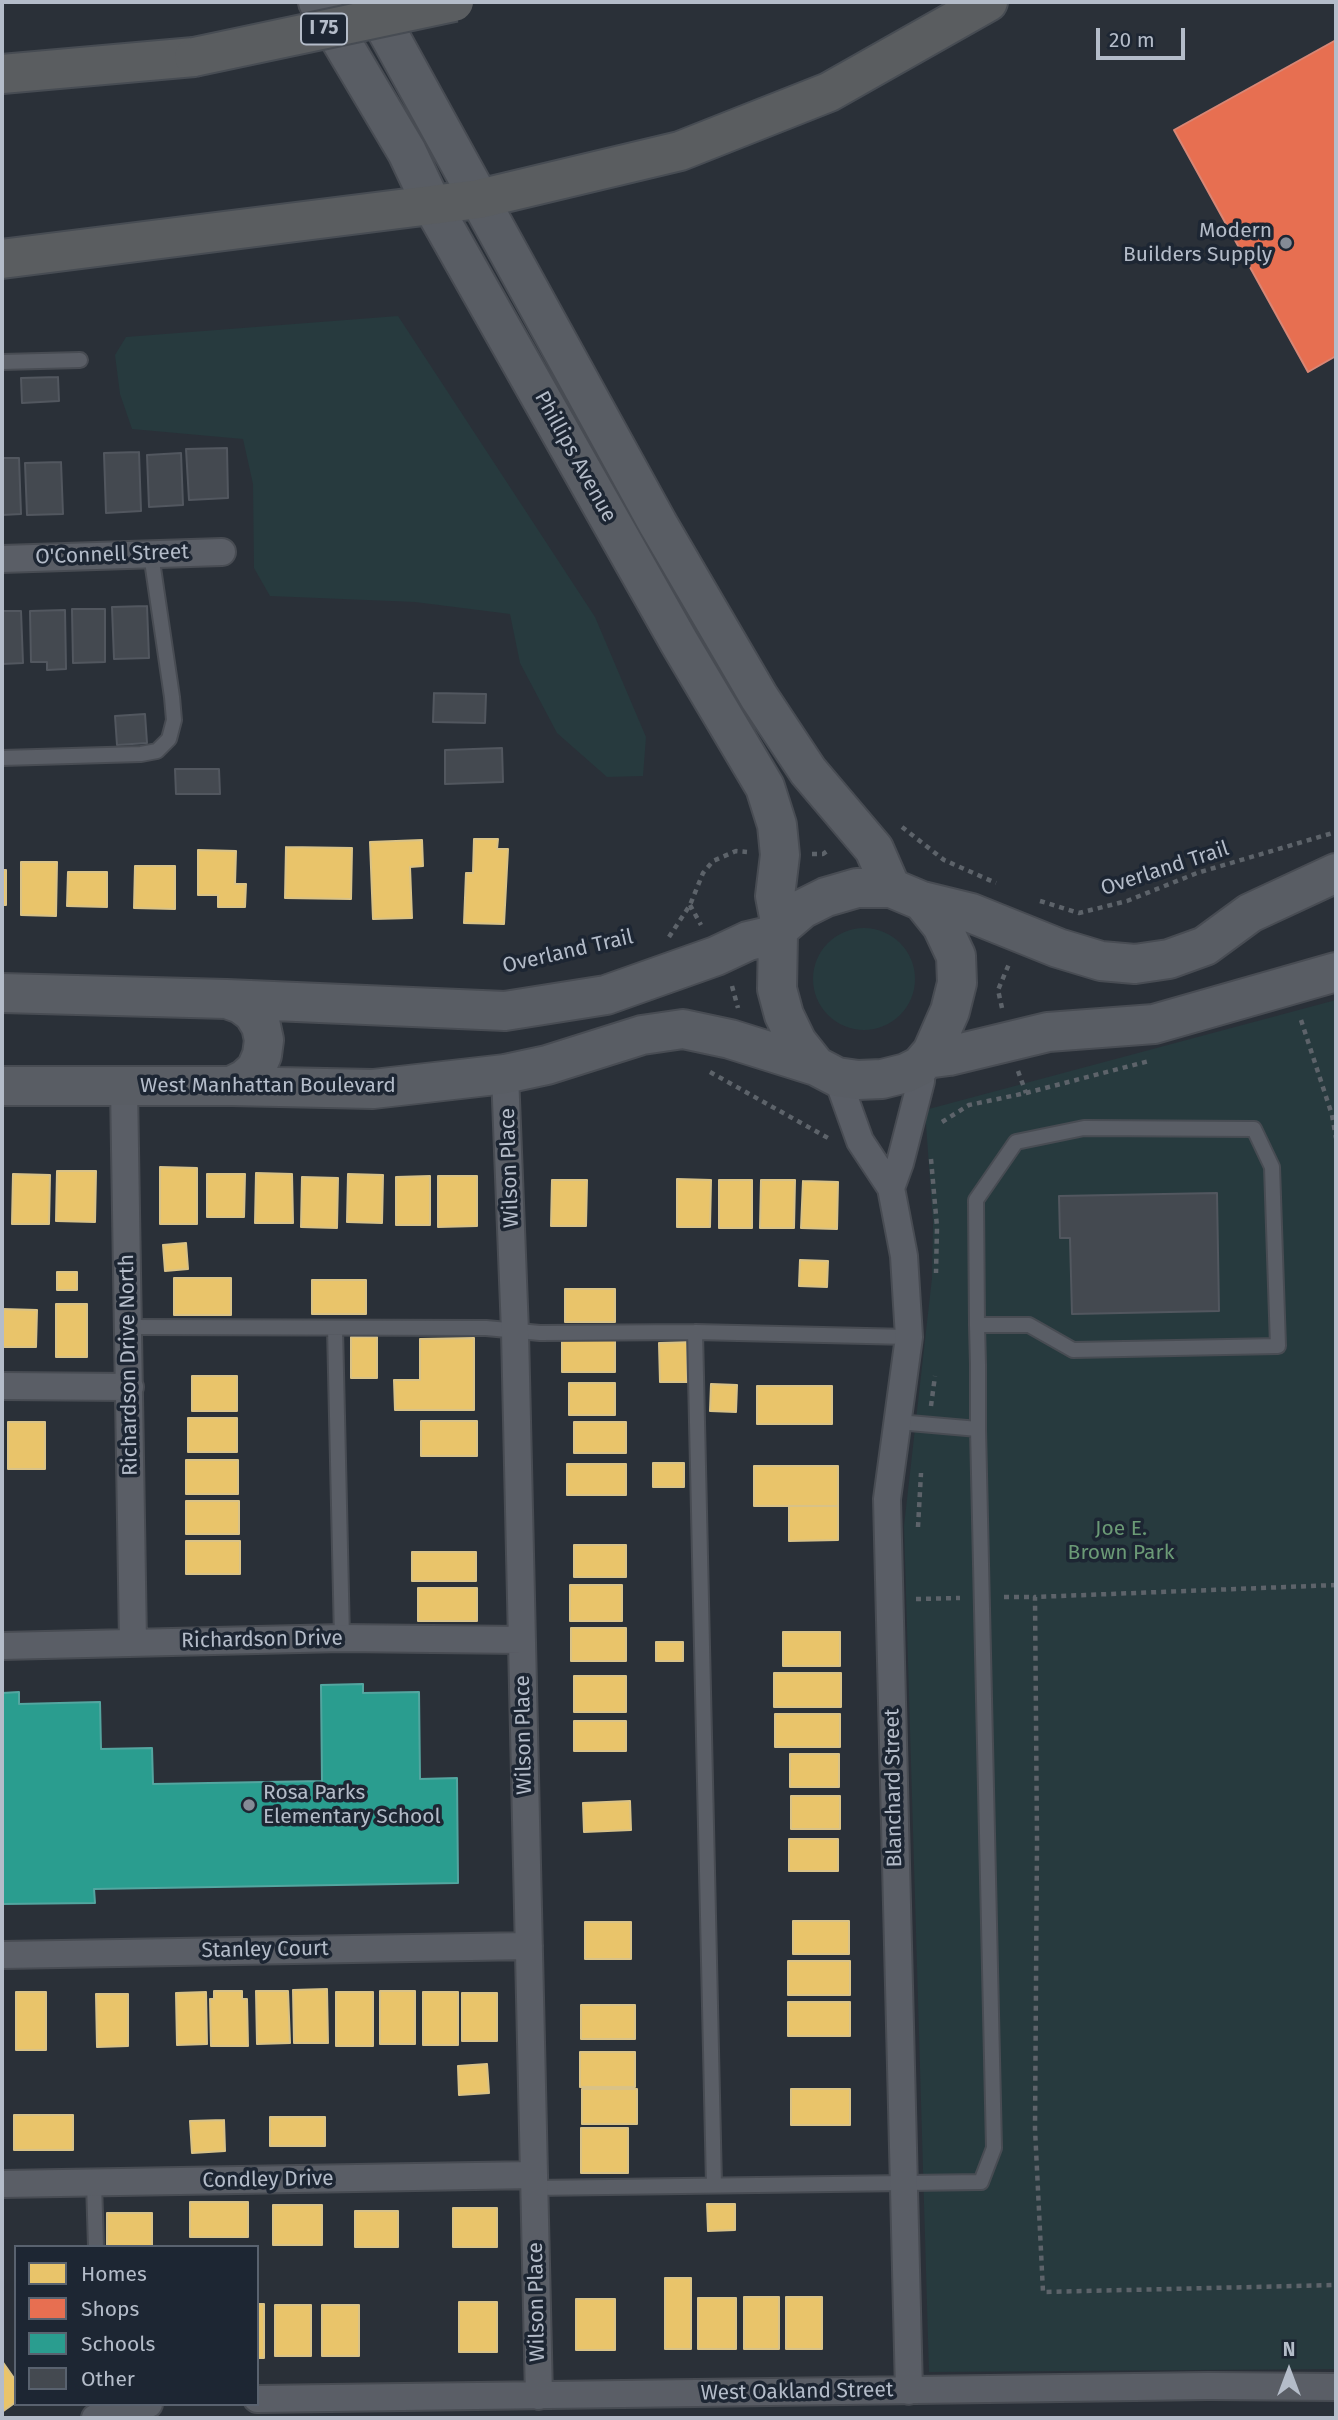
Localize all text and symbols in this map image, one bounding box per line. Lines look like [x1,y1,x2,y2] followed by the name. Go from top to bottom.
[301,14,347,44] road number: I 75
[1100,14,1189,58] scale bar
[1109,27,1155,53] text: 20 m
[1123,218,1272,268] place label: Modern Builders Supply
[1278,235,1294,251] marker: Modern Builders Supply
[529,387,621,527] street label: Phillips Avenue
[35,540,189,570] street label: O'Connell Street
[1098,836,1232,902] street label: Overland Trail
[500,925,636,979] street label: Overland Trail
[140,1073,396,1099] street label: West Manhattan Boulevard
[495,1108,525,1228] street label: Wilson Place
[114,1254,144,1476] street label: Richardson Drive North
[1068,1516,1174,1566] park label: Joe E. Brown Park
[181,1626,343,1654] street label: Richardson Drive
[510,1675,538,1795] street label: Wilson Place
[880,1708,908,1868] street label: Blanchard Street
[263,1780,441,1830] place label: Rosa Parks Elementary School
[241,1797,257,1813] marker: Rosa Parks Elementary School
[201,1936,329,1964] street label: Stanley Court
[202,2166,334,2194] street label: Condley Drive
[523,2242,551,2362] street label: Wilson Place
[14,2245,259,2406] legend
[81,2261,147,2287] text: Homes
[81,2296,139,2322] text: Shops
[81,2331,155,2357] text: Schools
[1254,2336,1324,2406] north arrow
[1283,2338,1295,2361] text: N
[81,2366,135,2392] text: Other
[700,2378,894,2406] street label: West Oakland Street

